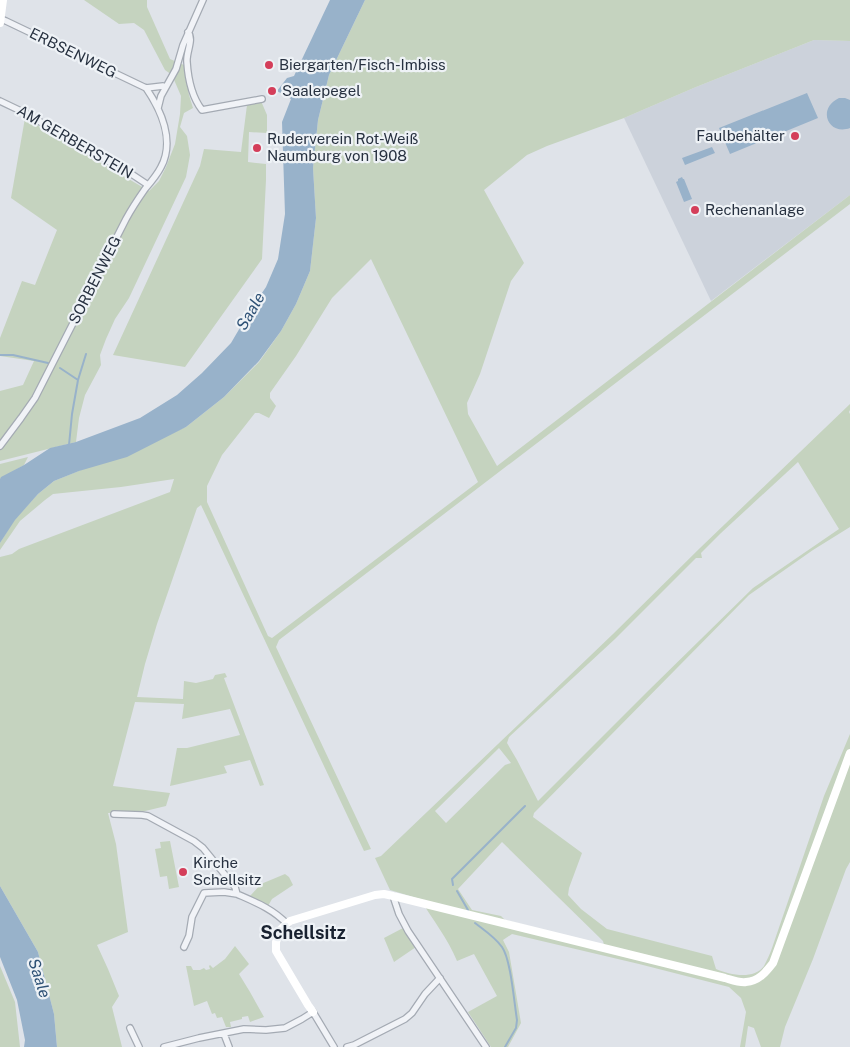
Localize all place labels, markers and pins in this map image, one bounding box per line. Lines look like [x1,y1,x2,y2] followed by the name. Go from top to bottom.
[279,56,446,73] place label: Biergarten/Fisch-Imbiss
[263,59,275,71] marker: Biergarten/Fisch-Imbiss
[282,82,361,99] place label: Saalepegel
[266,85,278,97] marker: Saalepegel
[696,127,785,144] place label: Faulbehälter
[267,130,418,164] place label: Ruderverein Rot-Weiß Naumburg von 1908
[789,130,801,142] marker: Faulbehälter
[251,142,263,154] marker: Ruderverein Rot-Weiß Naumburg von 1908
[705,201,805,218] place label: Rechenanlage
[689,204,701,216] marker: Rechenanlage
[193,854,261,888] place label: Kirche Schellsitz
[177,866,189,878] marker: Kirche Schellsitz

